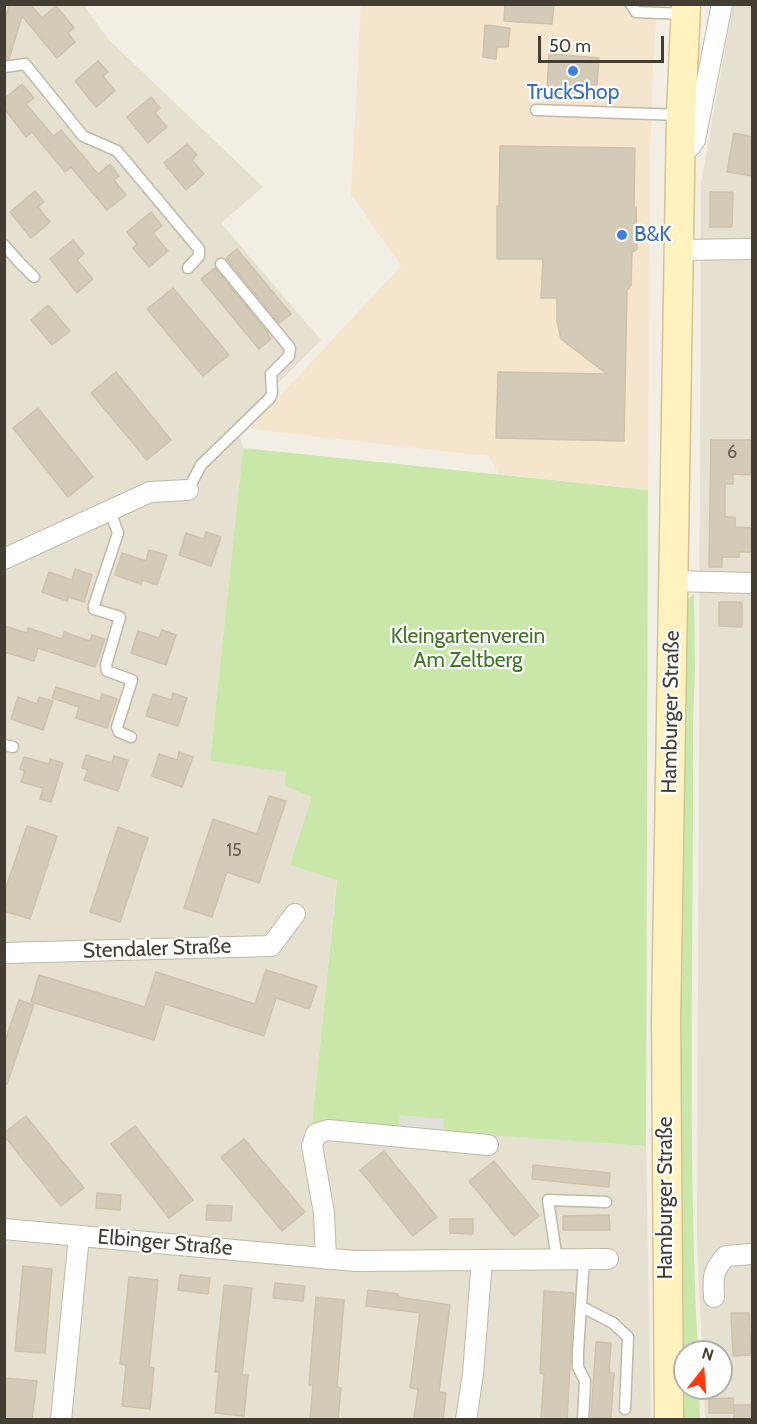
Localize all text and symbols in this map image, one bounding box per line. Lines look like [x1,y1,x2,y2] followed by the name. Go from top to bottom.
[541,24,667,62] scale bar
[549,35,591,57] text: 50 m
[566,64,580,78] marker: TruckShop
[527,80,619,106] place label: TruckShop
[634,222,671,248] place label: B&K
[615,228,629,242] marker: B&K
[727,442,737,464] house number: 6
[391,624,545,674] park label: Kleingartenverein Am Zeltberg
[657,630,685,794] street label: Hamburger Straße
[226,840,242,862] house number: 15
[82,934,232,964] street label: Stendaler Straße
[653,1116,679,1280] street label: Hamburger Straße
[96,1225,234,1261] street label: Elbinger Straße
[673,1340,733,1400] north arrow
[700,1343,716,1365] text: N

